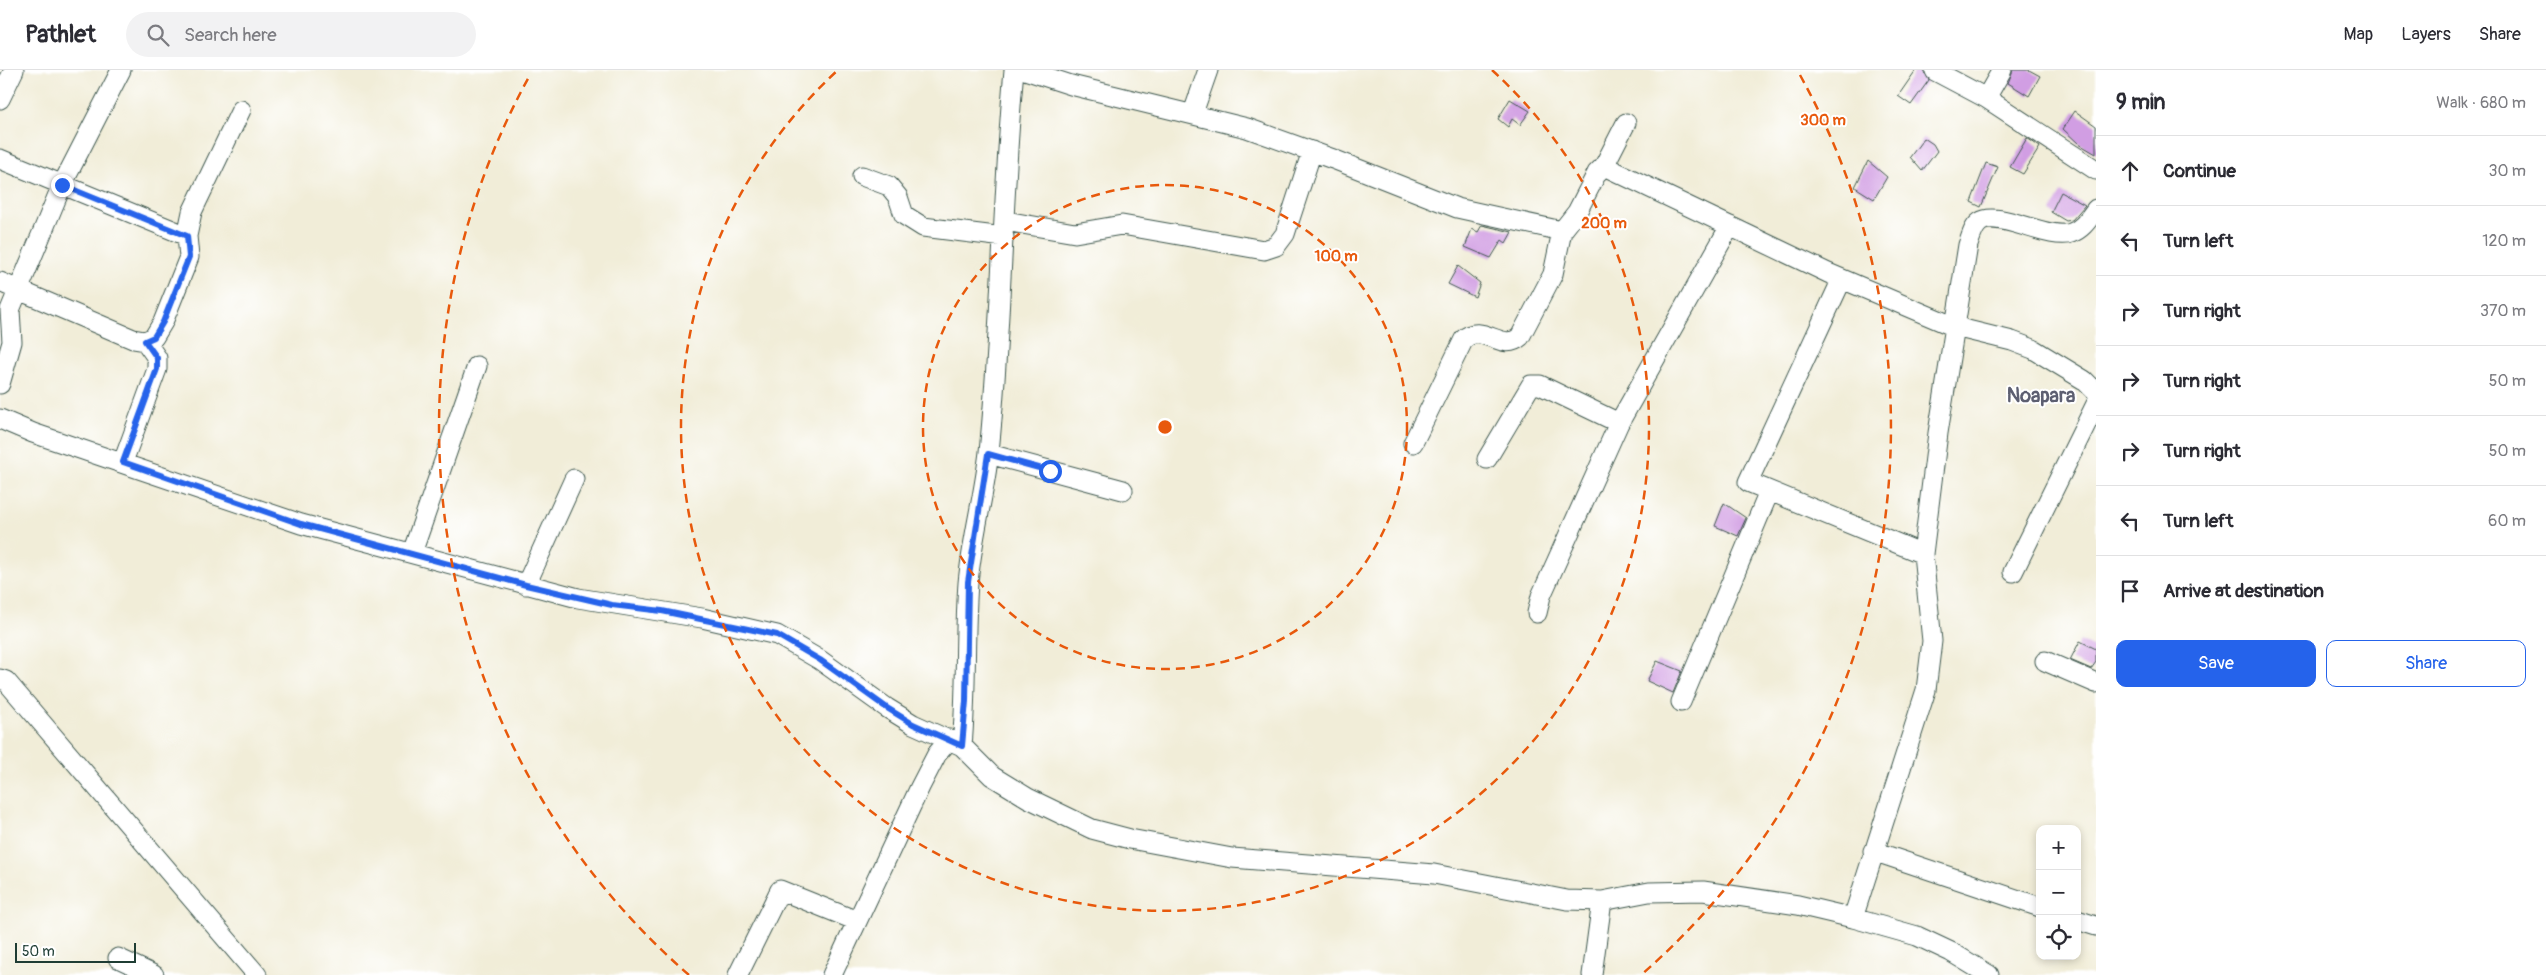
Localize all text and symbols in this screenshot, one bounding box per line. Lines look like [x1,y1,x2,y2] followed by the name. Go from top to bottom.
[126,12,476,57] search box
[25,20,96,49] text: Pathlet
[144,21,172,49] icon: search
[184,23,277,47] text: Search here
[2344,23,2373,46] text: Map
[2401,23,2451,46] text: Layers
[2479,23,2521,46] text: Share
[2116,89,2165,116] text: 9 min
[2436,93,2526,113] text: Walk · 680 m
[1800,111,1846,130] text: 300 m
[2116,157,2144,185] icon: ahead
[2163,159,2236,183] text: Continue
[2488,161,2526,181] text: 30 m
[51,174,74,197] route end
[1581,214,1627,233] text: 200 m
[2116,227,2144,255] icon: left
[2163,229,2233,253] text: Turn left
[2482,231,2526,251] text: 120 m
[1315,247,1357,266] text: 100 m
[2116,297,2144,325] icon: right
[2163,299,2241,323] text: Turn right
[2480,301,2526,321] text: 370 m
[2116,367,2144,395] icon: right
[2163,369,2241,393] text: Turn right
[2489,371,2526,391] text: 50 m
[2007,383,2075,408] district label: Noapara
[1156,418,1174,436] centre of rings
[2116,437,2144,465] icon: right
[2163,439,2241,463] text: Turn right
[2489,441,2526,461] text: 50 m
[1039,460,1062,483] route start
[2116,507,2144,535] icon: left
[2163,509,2233,533] text: Turn left
[2488,511,2526,531] text: 60 m
[2116,577,2144,605] icon: arrive
[2163,579,2324,603] text: Arrive at destination
[2116,640,2316,687] button: Save
[2326,640,2526,687] button: Share
[2036,825,2081,960] map controls
[2036,825,2081,870] button: +
[2036,870,2081,915] button: −
[2036,915,2081,960] button: locate
[15,940,136,963] scale bar
[22,943,55,960] text: 50 m

